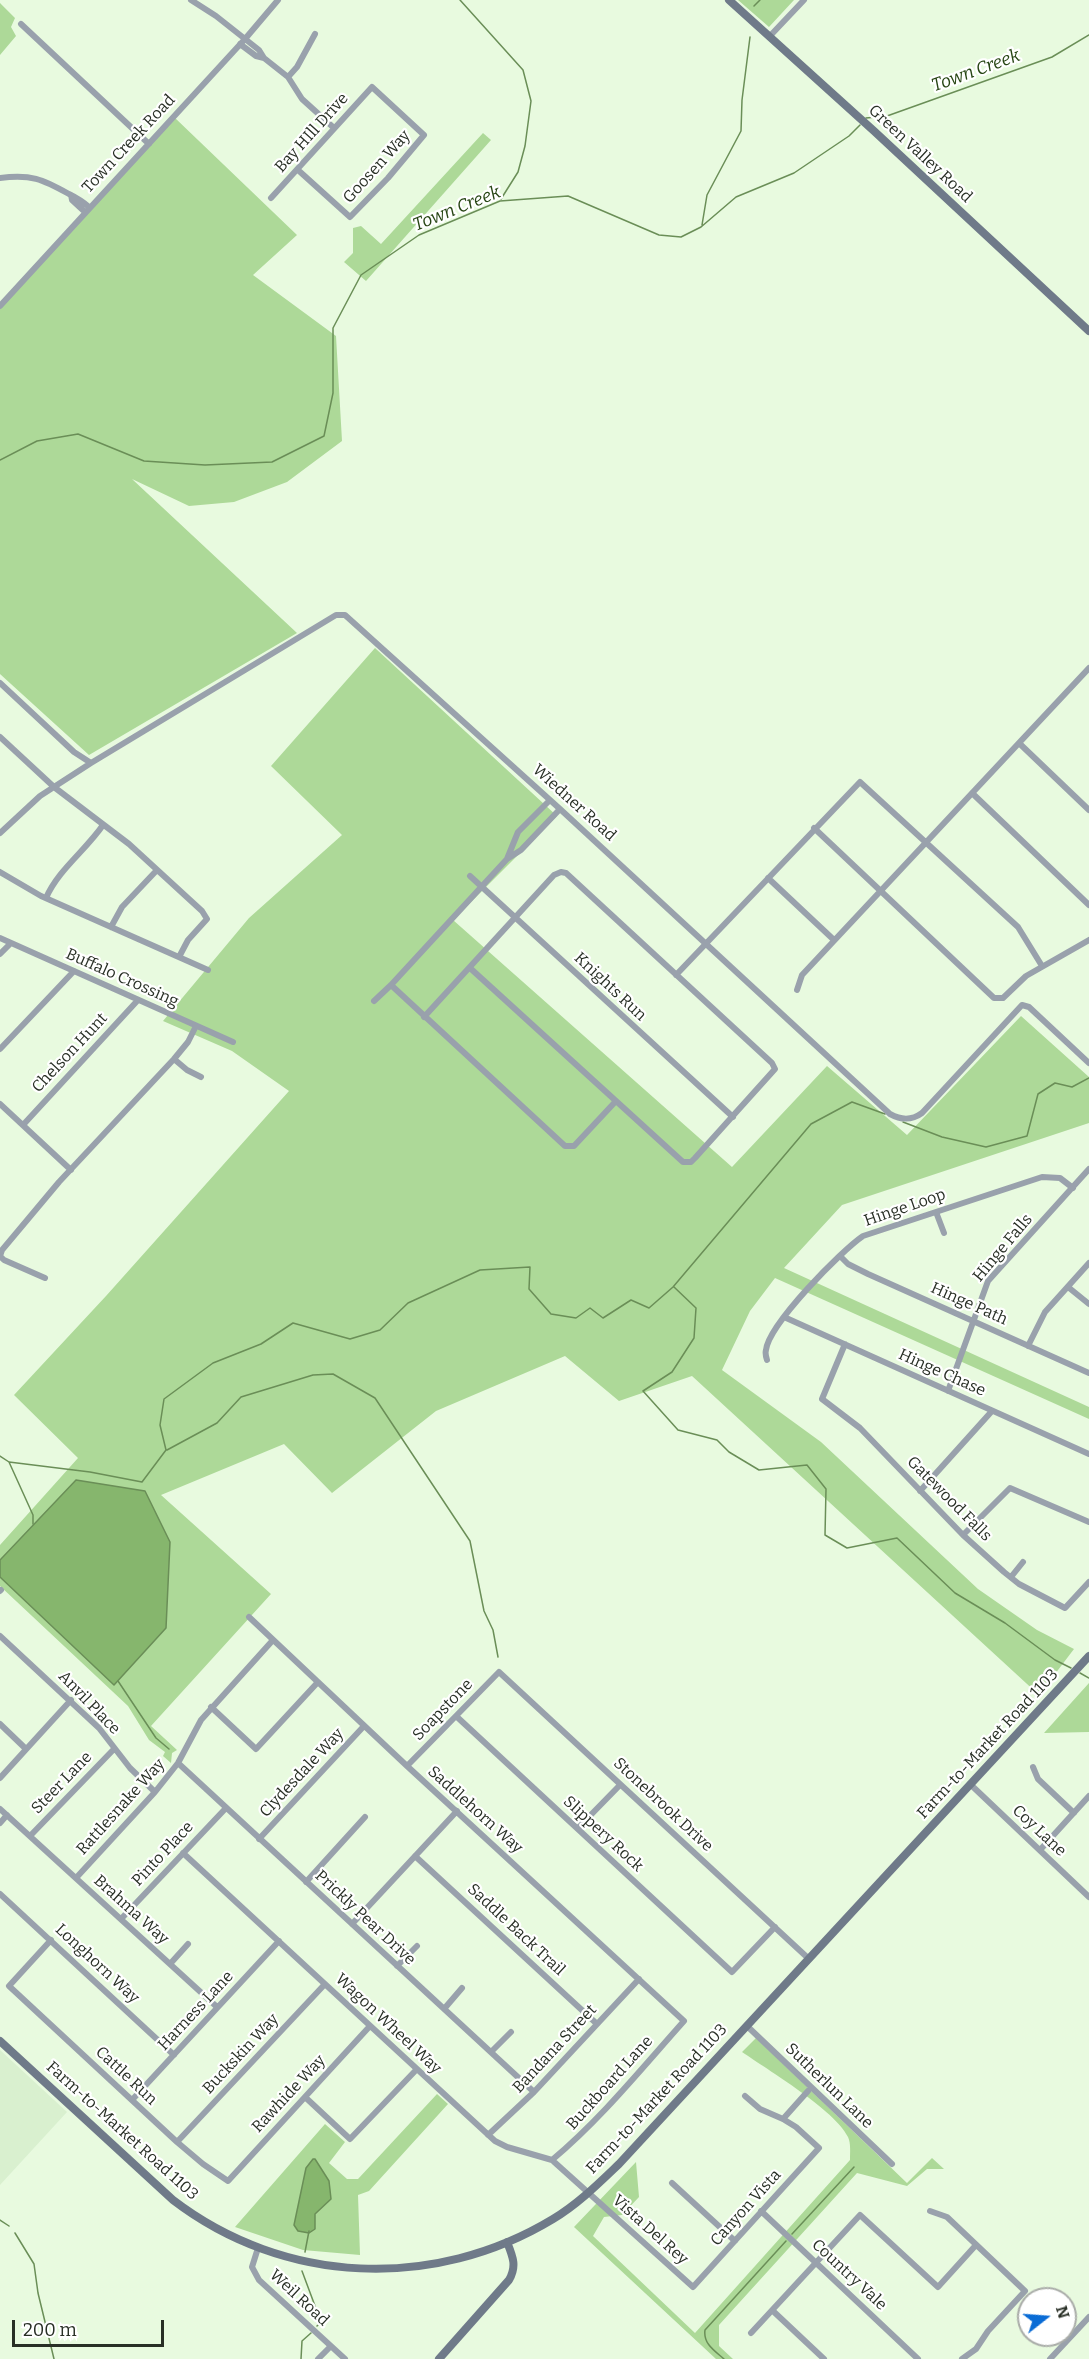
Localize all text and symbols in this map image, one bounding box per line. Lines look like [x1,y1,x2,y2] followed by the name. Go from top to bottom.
[929,45,1023,97] water label: Town Creek
[271,89,353,177] street label: Bay HIll Drive
[79,91,179,197] street label: Town Creek Road
[864,101,976,207] street label: Green Valley Road
[339,127,415,207] street label: Goosen Way
[410,182,504,236] water label: Town Creek
[528,761,620,845] street label: Wiedner Road
[63,945,181,1011] street label: Buffalo Crossing
[570,949,650,1025] street label: Knights Run
[28,1009,112,1097] street label: Chelson Hunt
[862,1185,948,1231] street label: Hinge Loop
[969,1210,1037,1286] street label: Hinge Falls
[928,1279,1010,1329] street label: Hinge Path
[895,1345,989,1401] street label: Hinge Chase
[903,1453,995,1545] street label: Gatewood Falls
[914,1665,1062,1823] street label: Farm-to-Market Road 1103
[54,1667,124,1739] street label: Anvil Place
[409,1675,477,1745] street label: Soapstone
[256,1725,348,1821] street label: Clydesdale Way
[28,1748,96,1818] street label: Steer Lane
[609,1754,717,1856] street label: Stonebrook Drive
[73,1755,169,1859] street label: Rattlesnake Way
[423,1762,527,1858] street label: Saddlehorn Way
[559,1792,647,1876] street label: Slippery Rock
[1008,1801,1070,1861] street label: Coy Lane
[128,1818,198,1890] street label: Pinto Place
[311,1867,419,1969] street label: Prickly Pear Drive
[90,1871,172,1949] street label: Brahma Way
[463,1880,569,1980] street label: Saddle Back Trail
[51,1920,143,2008] street label: Longhorn Way
[154,1967,238,2055] street label: Harness Lane
[331,1970,445,2078] street label: Wagon Wheel Way
[509,2001,601,2097] street label: Bandana Street
[199,2010,283,2098] street label: Buckskin Way
[583,2020,731,2178] street label: Farm-to-Market Road 1103
[563,2032,657,2134] street label: Buckboard Lane
[781,2039,877,2133] street label: Sutherlun Lane
[91,2043,161,2109] street label: Cattle Run
[248,2051,330,2137] street label: Rawhide Way
[42,2058,202,2204] street label: Farm-to-Market Road 1103
[707,2166,785,2250] street label: Canyon Vista
[608,2191,692,2269] street label: Vista Del Rey
[807,2235,891,2315] street label: Country Vale
[265,2266,333,2330] street label: Weil Road
[1017,2287,1077,2347] north arrow
[1052,2303,1074,2321] text: N
[15,2308,166,2346] scale bar
[23,2319,77,2341] text: 200 m

